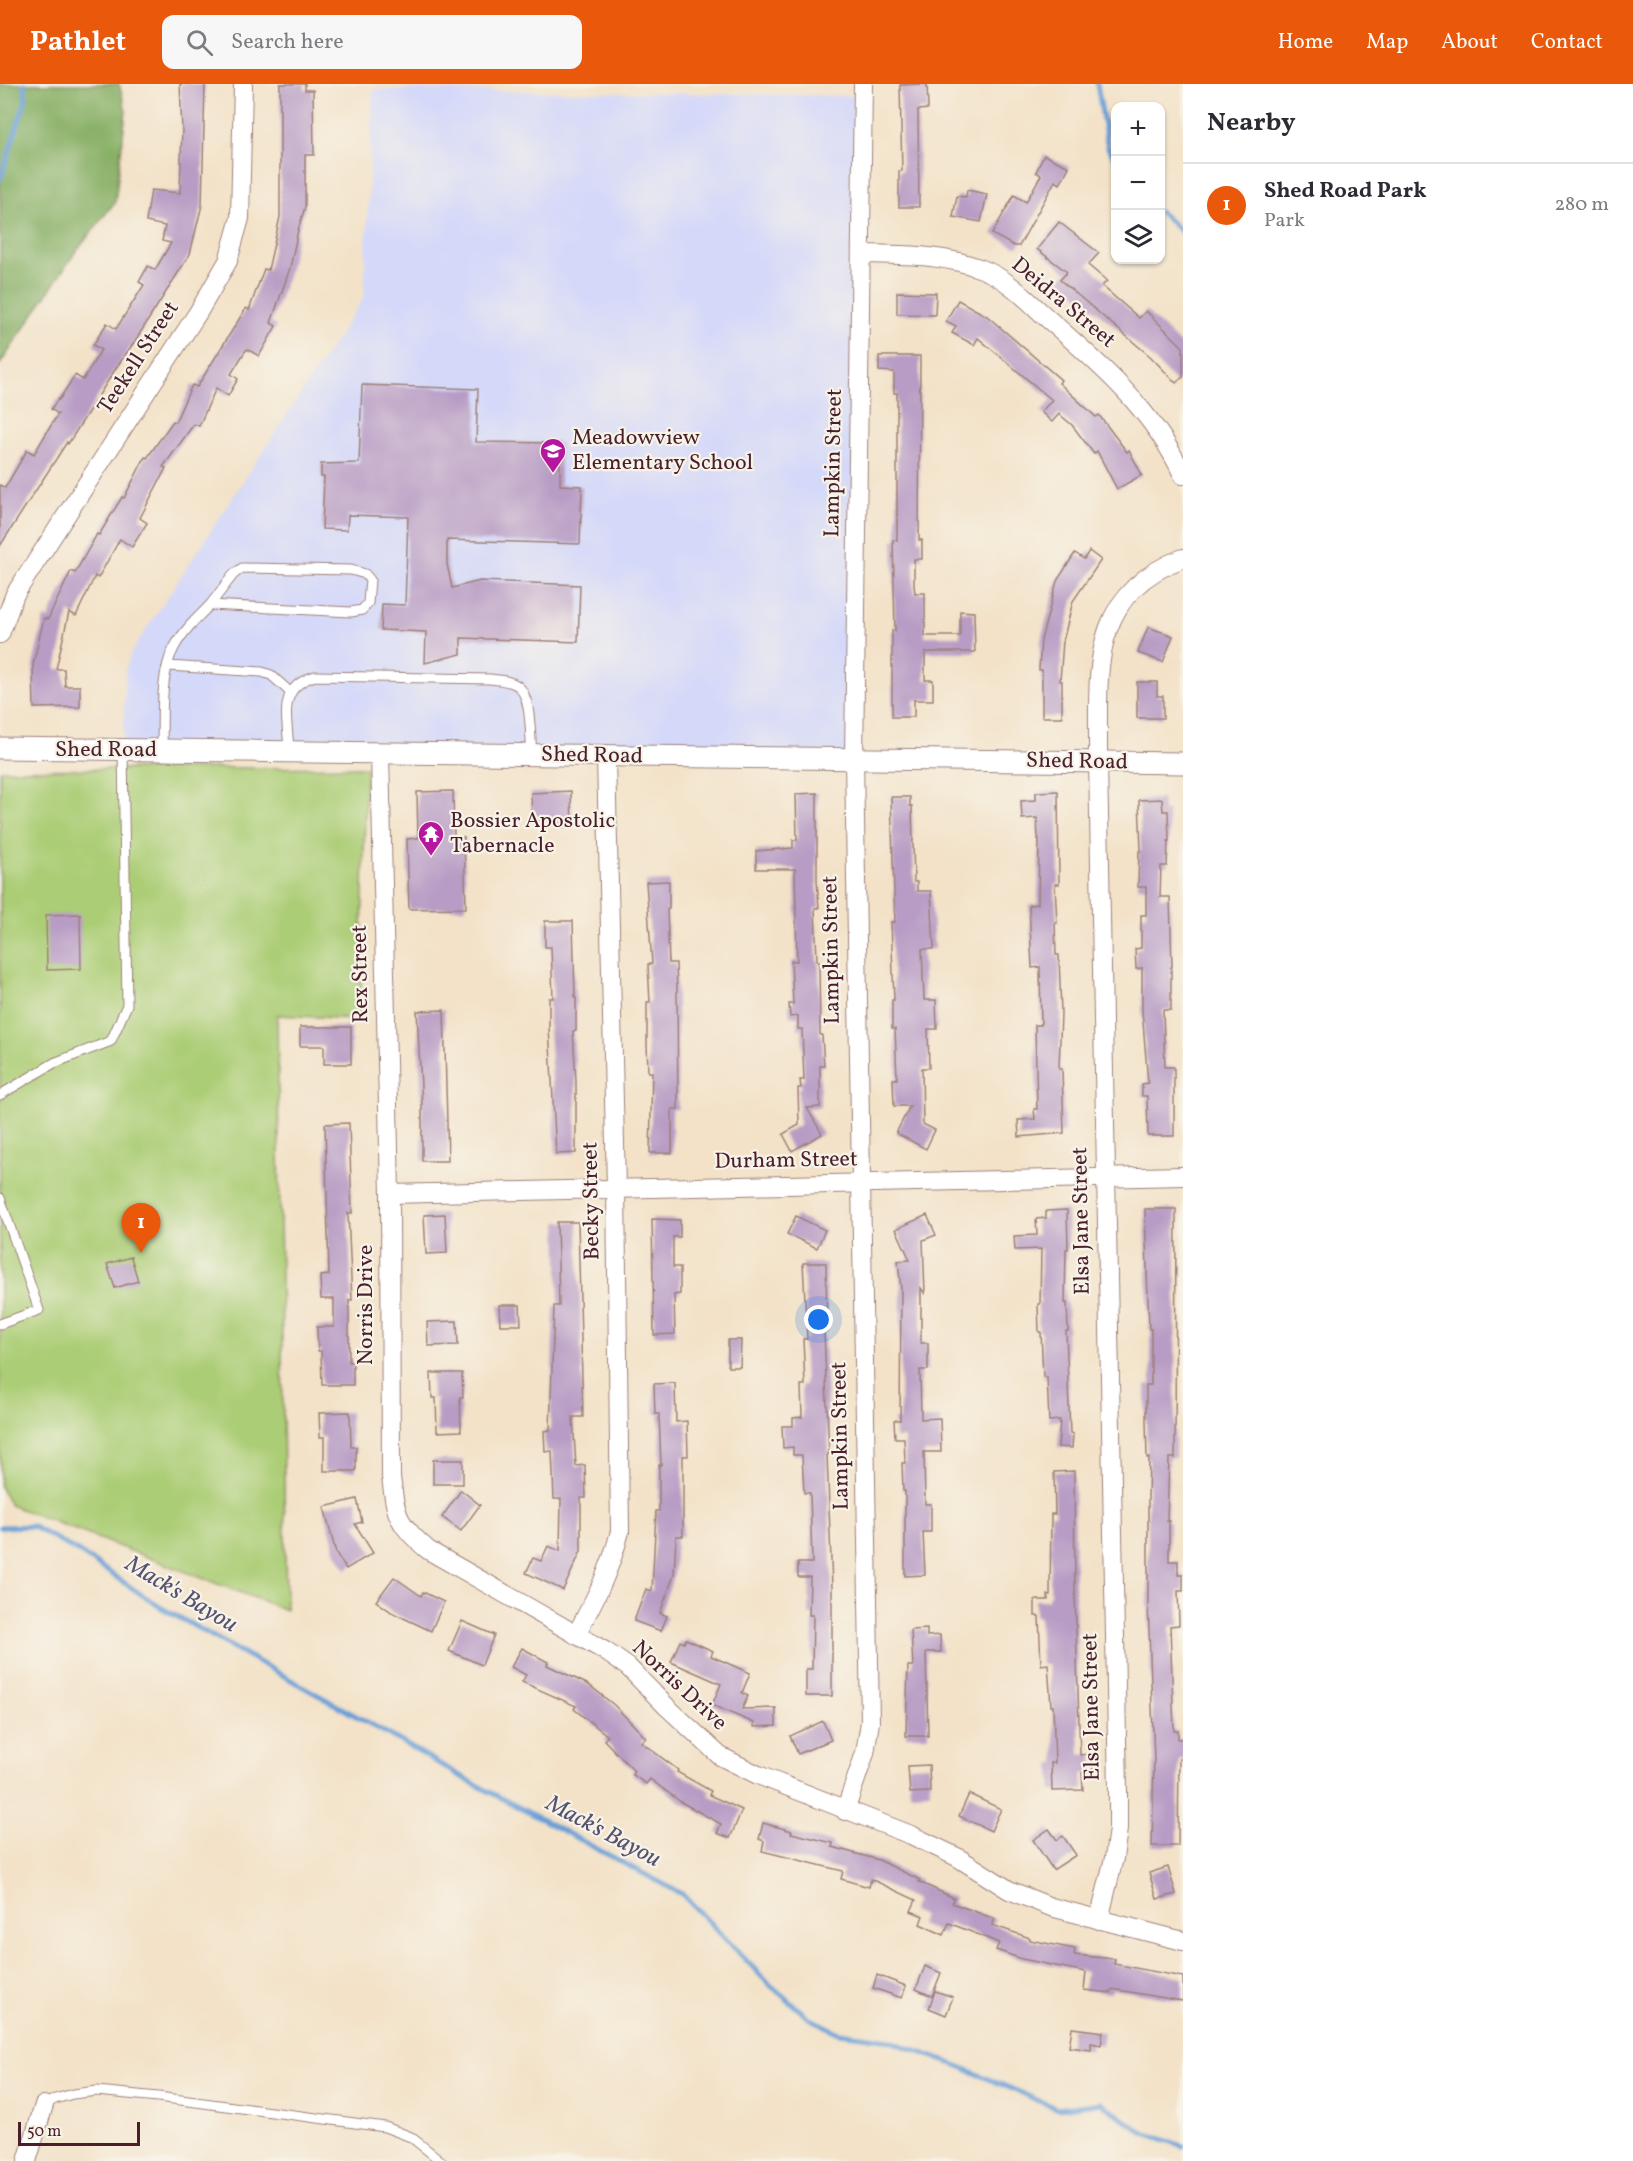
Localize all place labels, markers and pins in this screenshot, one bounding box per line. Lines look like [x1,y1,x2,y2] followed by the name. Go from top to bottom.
[572,423,753,479] place label: Meadowview Elementary School
[538,436,568,474] school or university icon: Meadowview Elementary School
[450,806,615,862] place label: Bossier Apostolic Tabernacle
[416,819,446,857] temple icon: Bossier Apostolic Tabernacle
[122,1204,160,1253] pin: 1

